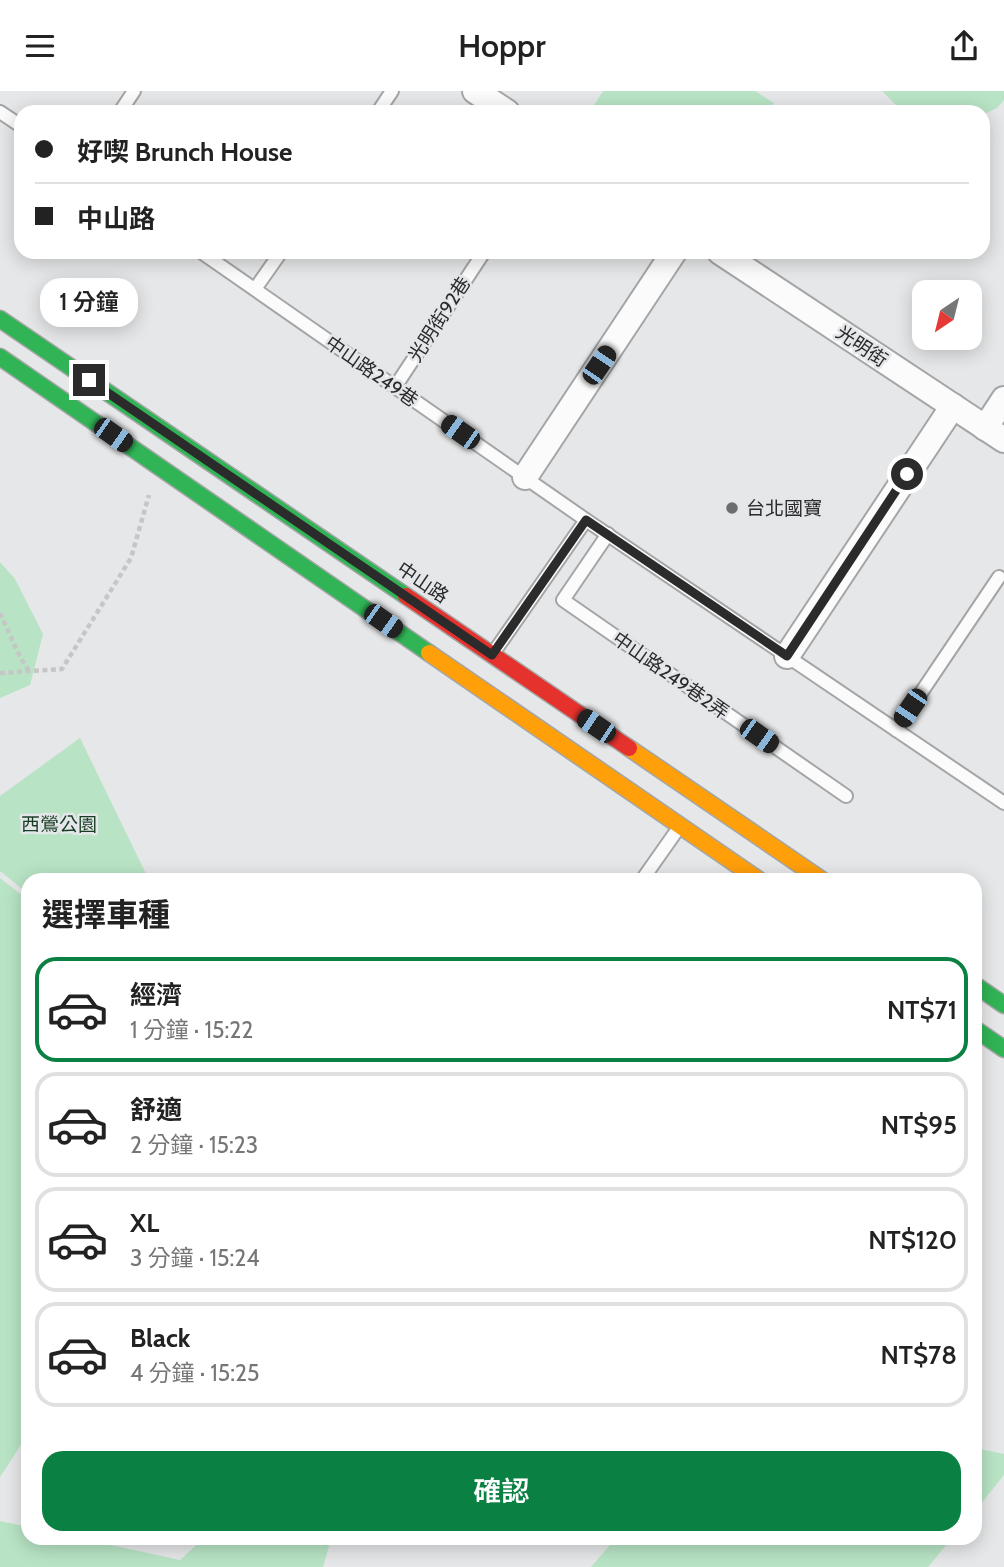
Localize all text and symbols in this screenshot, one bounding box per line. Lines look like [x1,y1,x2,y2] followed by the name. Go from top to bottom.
[458,26,546,65] text: Hoppr
[21,27,59,65] icon: menu
[945,27,983,65] icon: share
[77,136,292,168] text: 好喫 Brunch House
[77,203,155,235] text: 中山路
[403,272,475,366] street label: 光明街92巷
[40,279,138,327] callout: 1 分鐘
[912,280,982,350] north arrow
[912,280,982,350] map controls
[59,288,119,316] text: 1 分鐘
[832,321,892,372] street label: 光明街
[321,331,422,412] street label: 中山路249巷
[579,342,620,388] car
[73,364,105,396] route end
[437,411,484,453] car
[90,414,137,456] car
[891,458,923,490] route start
[746,497,822,520] place label: 台北國寶
[724,500,740,516] marker: 台北國寶
[393,557,453,608] street label: 中山路
[360,600,407,642] car
[608,627,733,724] street label: 中山路249巷2弄
[890,685,931,731] car
[573,706,620,746] car
[736,715,783,757] car
[21,813,97,836] park label: 西鶯公園
[42,895,170,934] text: 選擇車種
[46,978,109,1041] icon: car
[130,979,182,1011] text: 經濟
[887,994,957,1026] text: NT$71
[130,1016,253,1044] text: 1 分鐘 · 15:22
[46,1093,109,1156] icon: car
[130,1094,182,1126] text: 舒適
[881,1109,957,1141] text: NT$95
[130,1131,258,1159] text: 2 分鐘 · 15:23
[130,1207,159,1239] text: XL
[46,1208,109,1271] icon: car
[868,1224,957,1256] text: NT$120
[130,1244,260,1272] text: 3 分鐘 · 15:24
[130,1322,190,1354] text: Black
[46,1323,109,1386] icon: car
[880,1339,957,1371] text: NT$78
[130,1359,260,1387] text: 4 分鐘 · 15:25
[42,1451,961,1531] button: 確認

